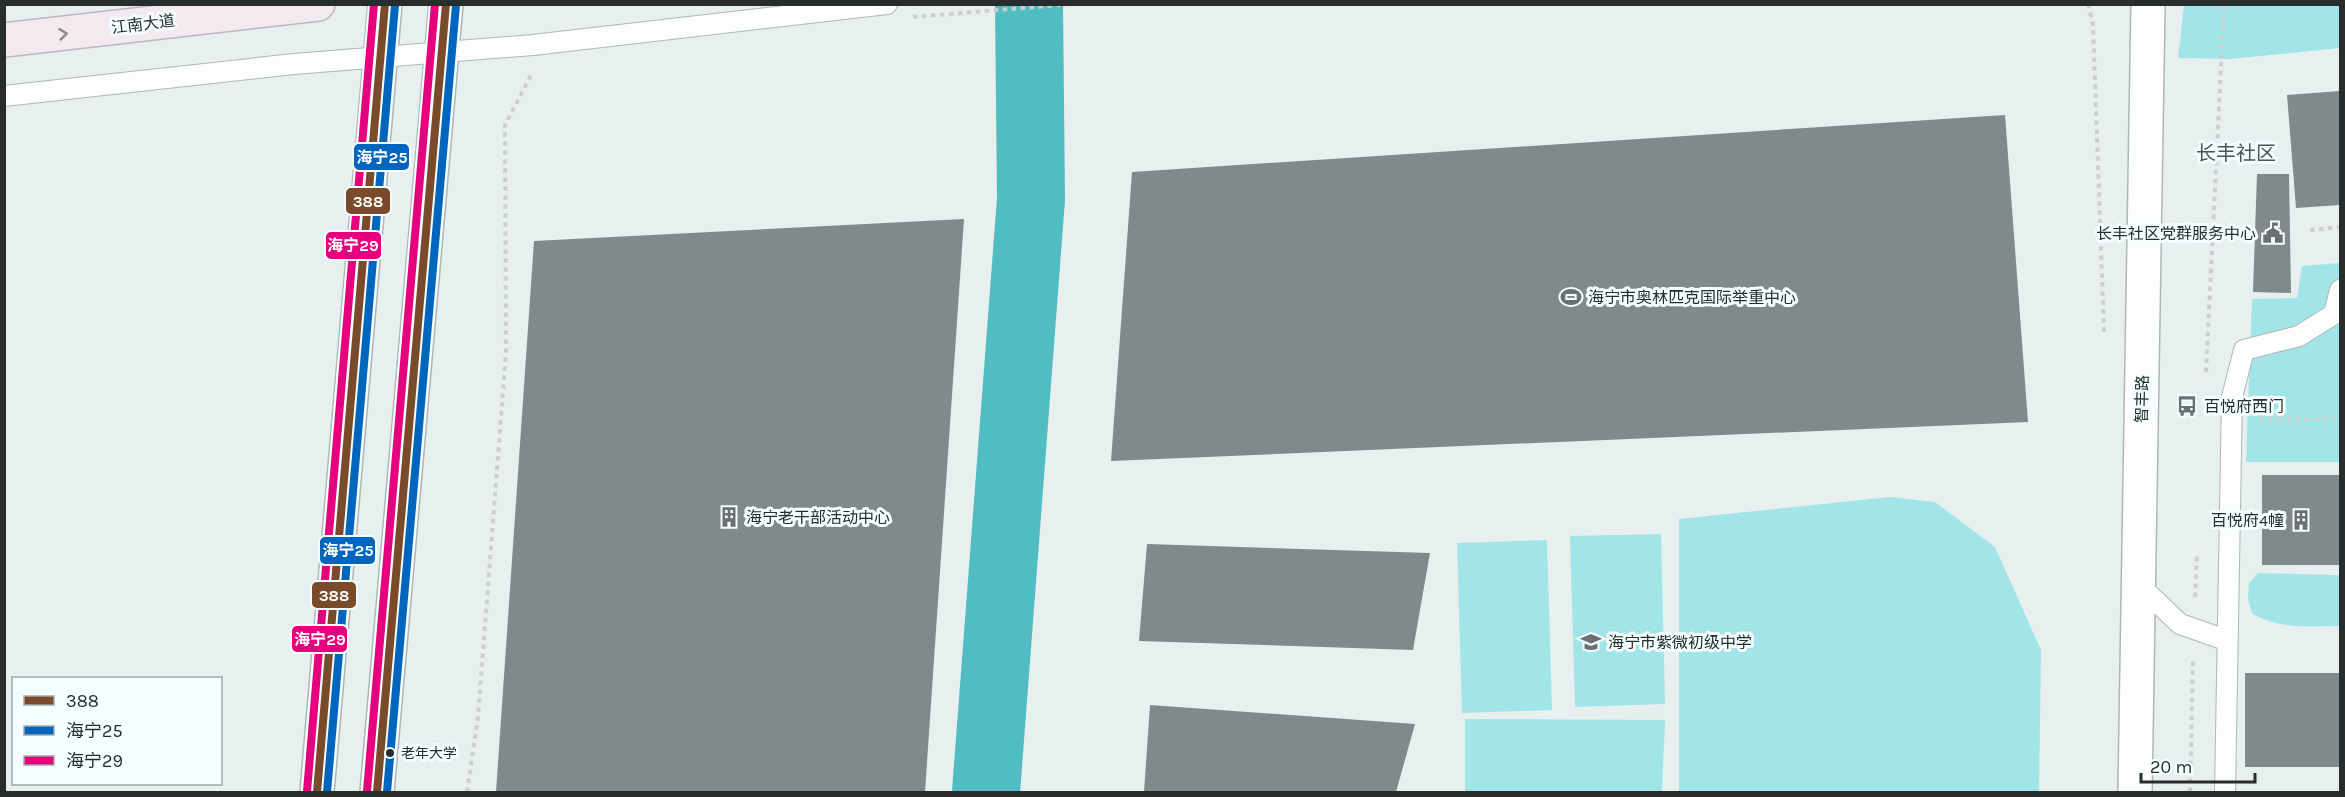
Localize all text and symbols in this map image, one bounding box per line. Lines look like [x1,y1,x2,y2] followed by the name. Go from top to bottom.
[110,11,176,37] street label: 江南大道
[58,28,67,40] one-way arrow
[2196,142,2276,165] district label: 长丰社区
[353,143,410,171] line badge: 海宁25
[357,148,408,167] text: 海宁25
[345,187,391,215] line badge: 388
[353,192,383,211] text: 388
[2261,221,2285,245] public building icon: 长丰社区党群服务中心
[2096,224,2256,243] place label: 长丰社区党群服务中心
[325,231,382,260] line badge: 海宁29
[327,236,379,255] text: 海宁29
[1559,285,1583,309] sports icon: 海宁市奥林匹克国际举重中心
[1588,288,1796,307] place label: 海宁市奥林匹克国际举重中心
[2132,375,2152,423] street label: 智丰路
[2175,394,2199,418] bus stop icon: 百悦府西门
[2204,397,2284,416] place label: 百悦府西门
[717,505,741,529] building icon: 海宁老干部活动中心
[746,508,890,527] place label: 海宁老干部活动中心
[2289,508,2313,532] building icon: 百悦府4幢
[2211,511,2284,530] place label: 百悦府4幢
[319,536,376,565] line badge: 海宁25
[323,541,374,560] text: 海宁25
[311,581,357,609] line badge: 388
[319,586,349,605] text: 388
[291,625,348,653] line badge: 海宁29
[294,630,346,649] text: 海宁29
[1579,630,1603,654] school or university icon: 海宁市紫微初级中学
[1608,633,1752,652] place label: 海宁市紫微初级中学
[12,677,222,785] legend
[66,690,99,712] text: 388
[66,720,123,742] text: 海宁25
[401,745,457,762] place label: 老年大学
[2141,746,2255,784] scale bar
[384,747,396,759] marker: 老年大学
[66,750,123,772] text: 海宁29
[2150,756,2192,778] text: 20 m

